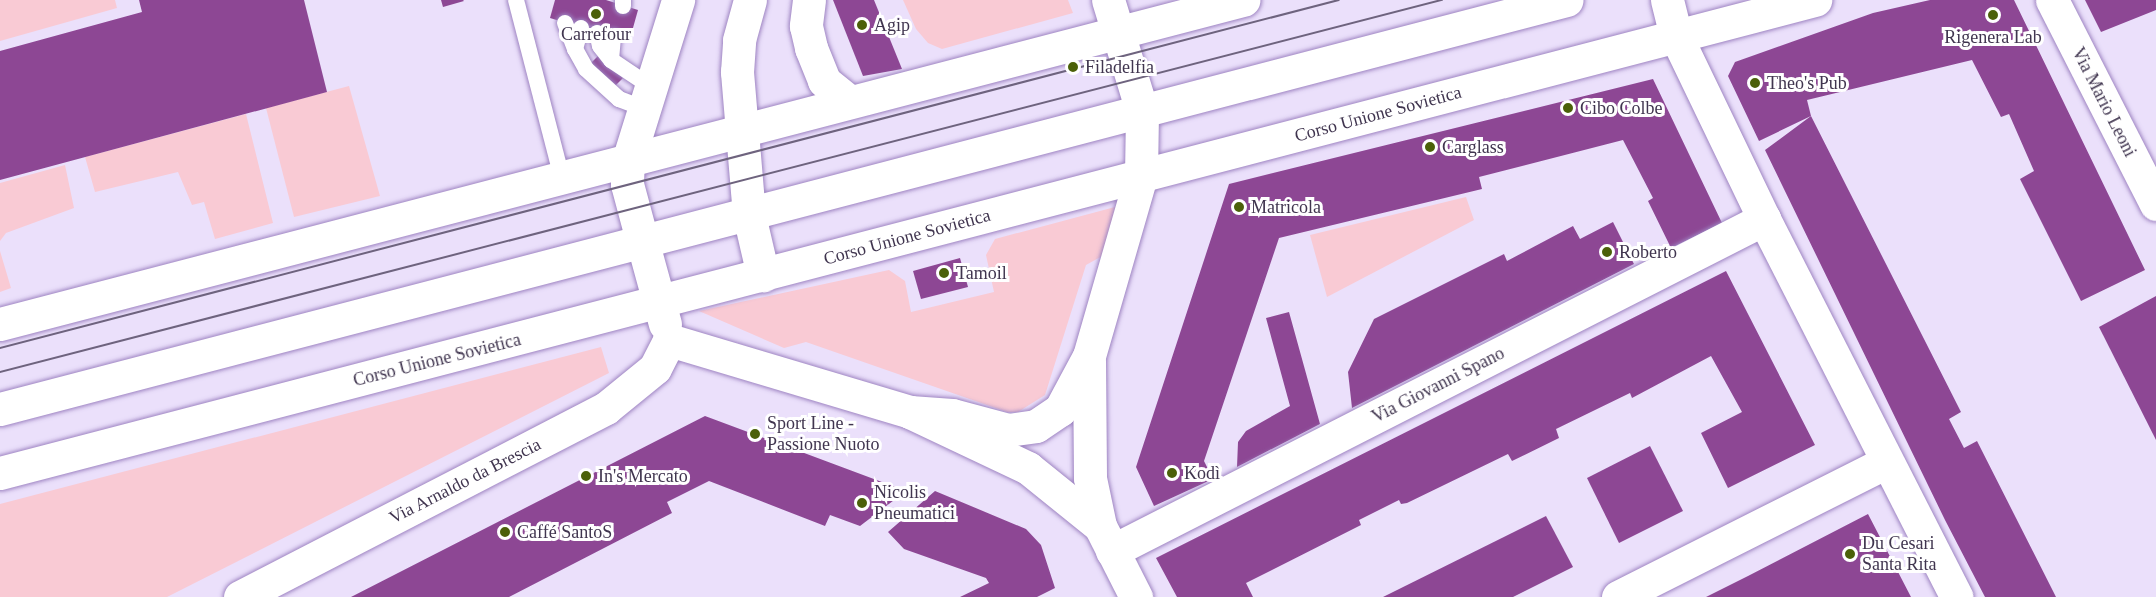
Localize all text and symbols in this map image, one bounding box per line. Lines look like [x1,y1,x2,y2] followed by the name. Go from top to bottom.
[1984,6,2002,24] marker: Rigenera Lab
[589,7,603,21] marker: Carrefour
[874,14,910,36] place label: Agip
[855,18,869,32] marker: Agip
[561,23,631,45] place label: Carrefour
[1944,26,2042,48] place label: Rigenera Lab
[2067,44,2141,160] street label: Via Mario Leoni
[1085,56,1154,78] place label: Filadelfia
[1066,60,1080,74] marker: Filadelfia
[1767,72,1847,94] place label: Theo's Pub
[1748,76,1762,90] marker: Theo's Pub
[1292,81,1464,147] street label: Corso Unione Sovietica
[1580,97,1663,119] place label: Cibo Colbe
[1561,101,1575,115] marker: Cibo Colbe
[1442,136,1504,158] place label: Carglass
[1423,140,1437,154] marker: Carglass
[1251,196,1321,218] place label: Matricola
[1232,200,1246,214] marker: Matricola
[821,204,993,270] street label: Corso Unione Sovietica
[1619,241,1677,263] place label: Roberto
[1600,245,1614,259] marker: Roberto
[956,262,1007,284] place label: Tamoil
[937,266,951,280] marker: Tamoil
[351,329,523,391] street label: Corso Unione Sovietica
[1368,342,1508,428] street label: Via Giovanni Spano
[767,413,879,456] place label: Sport Line - Passione Nuoto
[748,427,762,441] marker: Sport Line - Passione Nuoto
[385,433,545,529] street label: Via Arnaldo da Brescia
[1184,462,1220,484] place label: Kodì
[598,465,688,487] place label: In's Mercato
[1165,466,1179,480] marker: Kodì
[579,469,593,483] marker: In's Mercato
[874,482,955,524] place label: Nicolis Pneumatici
[855,496,869,510] marker: Nicolis Pneumatici
[517,521,612,543] place label: Caffé SantoS
[498,525,512,539] marker: Caffé SantoS
[1862,533,1936,576] place label: Du Cesari Santa Rita
[1843,547,1857,561] marker: Du Cesari Santa Rita

